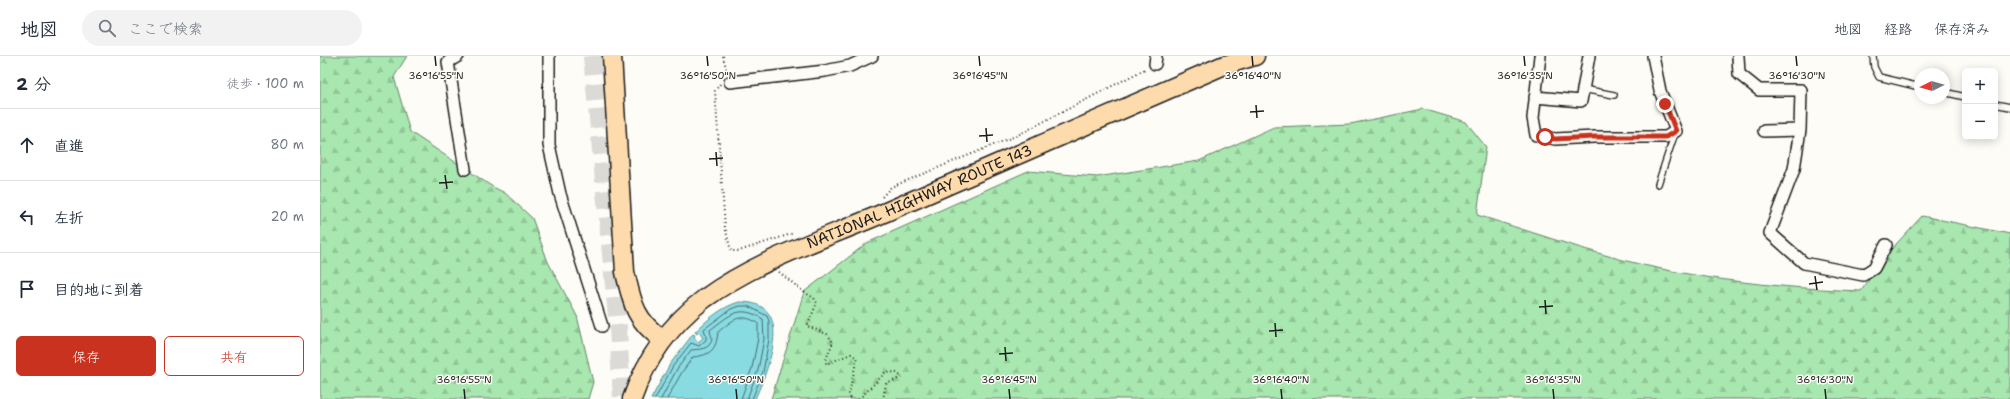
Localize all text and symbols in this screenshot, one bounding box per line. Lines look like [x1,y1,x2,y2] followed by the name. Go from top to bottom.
[82,10,362,46] search box
[20,17,58,42] text: 地図
[96,17,118,39] icon: search
[128,19,203,39] text: ここで検索
[1834,20,1862,38] text: 地図
[1884,20,1912,38] text: 経路
[1934,20,1990,38] text: 保存済み
[1914,68,1950,104] north arrow
[1962,68,1998,140] map controls
[1962,68,1998,104] button: +
[408,69,464,82] text: 36°16'55"N
[680,69,736,82] text: 36°16'50"N
[952,69,1008,82] text: 36°16'45"N
[1225,69,1281,82] text: 36°16'40"N
[1497,69,1553,82] text: 36°16'35"N
[1769,69,1825,82] text: 36°16'30"N
[16,73,51,95] text: 2 分
[227,75,304,92] text: 徒歩 · 100 m
[1656,95,1674,113] route end
[1962,104,1998,140] button: −
[1536,128,1554,146] route start
[16,134,38,156] icon: ahead
[54,136,84,156] text: 直進
[270,136,304,153] text: 80 m
[804,140,1035,253] street label: NATIONAL HIGHWAY ROUTE 143
[16,206,38,228] icon: left
[54,208,84,228] text: 左折
[271,208,304,225] text: 20 m
[16,278,38,300] icon: arrive
[54,280,144,300] text: 目的地に到着
[16,336,156,376] button: 保存
[164,336,304,376] button: 共有
[436,373,492,386] text: 36°16'55"N
[708,373,764,386] text: 36°16'50"N
[981,373,1037,386] text: 36°16'45"N
[1253,373,1309,386] text: 36°16'40"N
[1525,373,1581,386] text: 36°16'35"N
[1797,373,1853,386] text: 36°16'30"N

